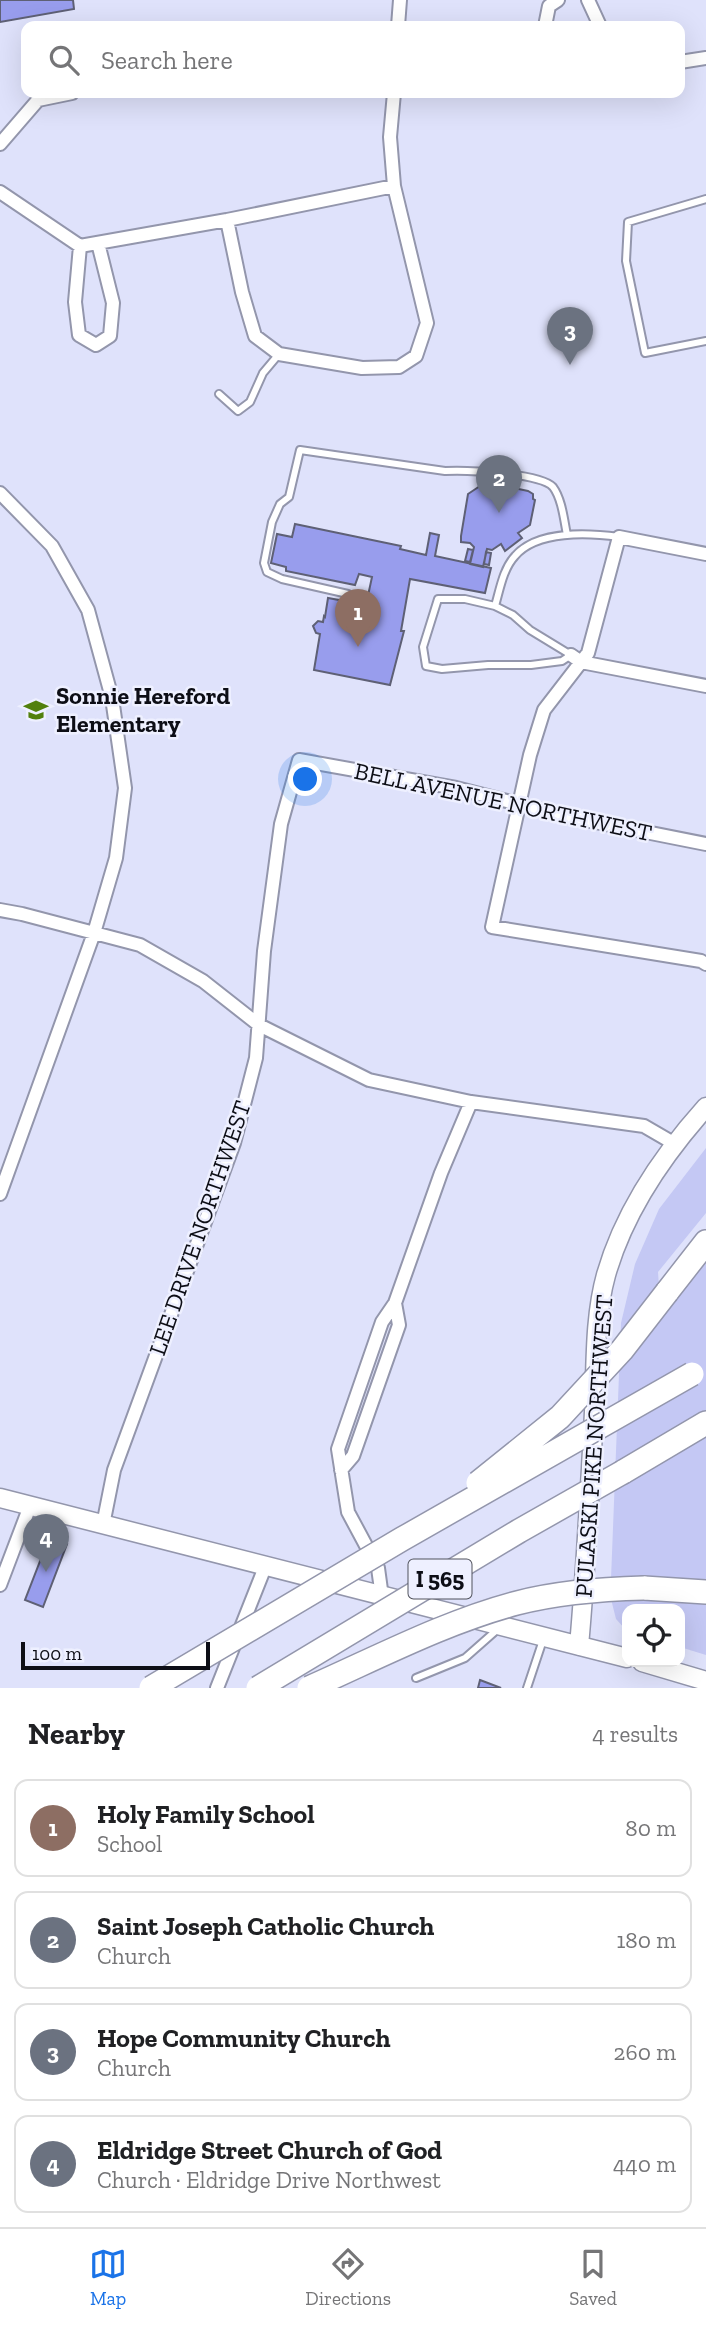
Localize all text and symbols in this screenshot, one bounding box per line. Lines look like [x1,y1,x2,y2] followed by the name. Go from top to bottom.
[21,21,685,98] search box
[45,41,83,79] icon: search
[101,44,233,76] text: Search here
[547,307,593,365] pin: 3
[476,455,522,513] pin: 2
[335,589,381,647] pin: 1
[56,681,230,738] place label: Sonnie Hereford Elementary
[22,696,50,724] school or university icon: Sonnie Hereford Elementary
[352,756,655,847] street label: BELL AVENUE NORTHWEST
[288,762,322,796] your location
[142,1097,257,1359] street label: LEE DRIVE NORTHWEST
[568,1293,619,1598] street label: PULASKI PIKE NORTHWEST
[23,1514,69,1572] pin: 4
[408,1560,472,1598] road number: I 565
[622,1604,685,1667] map controls
[622,1604,685,1667] button: locate
[21,1639,210,1671] scale bar
[32,1642,82,1665] text: 100 m
[28,1716,125,1752] text: Nearby
[592,1720,678,1748] text: 4 results
[97,1798,315,1830] text: Holy Family School
[48,1814,58,1842] text: 1
[625,1814,676,1842] text: 80 m
[97,1830,162,1858] text: School
[97,1910,434,1942] text: Saint Joseph Catholic Church
[47,1926,59,1954] text: 2
[616,1926,676,1954] text: 180 m
[97,1942,171,1970] text: Church
[97,2022,391,2054] text: Hope Community Church
[47,2038,59,2066] text: 3
[614,2038,676,2066] text: 260 m
[97,2054,171,2082] text: Church
[97,2134,442,2166] text: Eldridge Street Church of God
[46,2150,60,2178] text: 4
[613,2150,676,2178] text: 440 m
[97,2166,441,2194] text: Church · Eldridge Drive Northwest
[89,2245,127,2310] tab: Map
[305,2245,391,2310] tab: Directions
[569,2245,617,2310] tab: Saved

